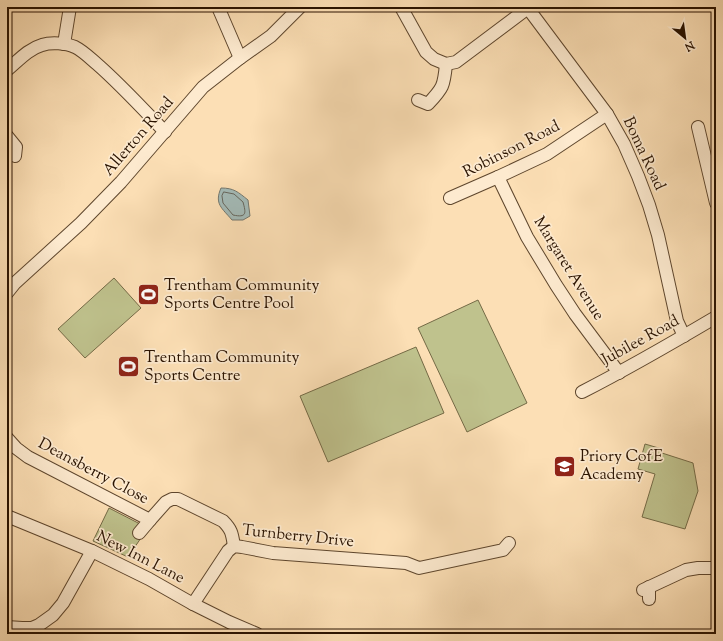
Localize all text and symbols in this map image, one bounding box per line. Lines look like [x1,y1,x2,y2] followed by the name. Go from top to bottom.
[665,18,705,58] north arrow
[681,36,698,55] text: N
[98,92,180,182] street label: Allerton Road
[616,113,670,195] street label: Boma Road
[459,116,565,184] street label: Robinson Road
[527,213,609,325] street label: Margaret Avenue
[164,275,320,316] place label: Trentham Community Sports Centre Pool
[136,282,162,308] sports icon: Trentham Community Sports Centre Pool
[597,310,684,372] street label: Jubilee Road
[144,347,300,388] place label: Trentham Community Sports Centre
[116,354,142,380] sports icon: Trentham Community Sports Centre
[34,433,152,511] street label: Deansberry Close
[580,446,663,487] place label: Priory CofE Academy
[551,453,577,479] school or university icon: Priory CofE Academy
[241,520,355,554] street label: Turnberry Drive
[92,526,188,590] street label: New Inn Lane

